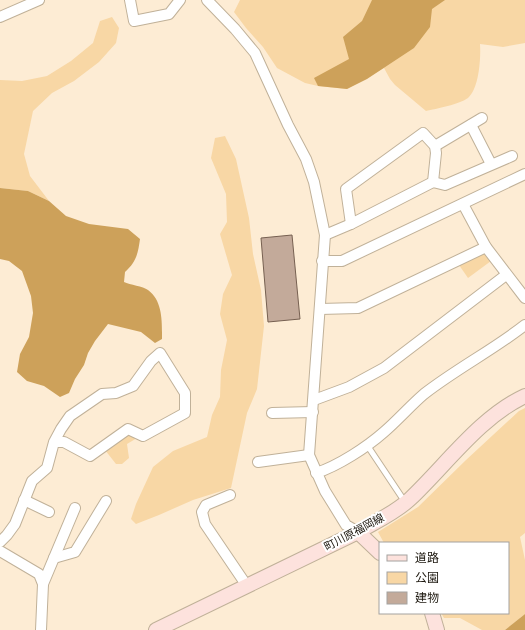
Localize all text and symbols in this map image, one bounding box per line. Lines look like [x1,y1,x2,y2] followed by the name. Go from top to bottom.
[322,510,386,554] street label: 町川原福岡線
[379,542,509,614] legend
[415,550,439,565] text: 道路
[415,570,439,585] text: 公園
[415,590,439,605] text: 建物

